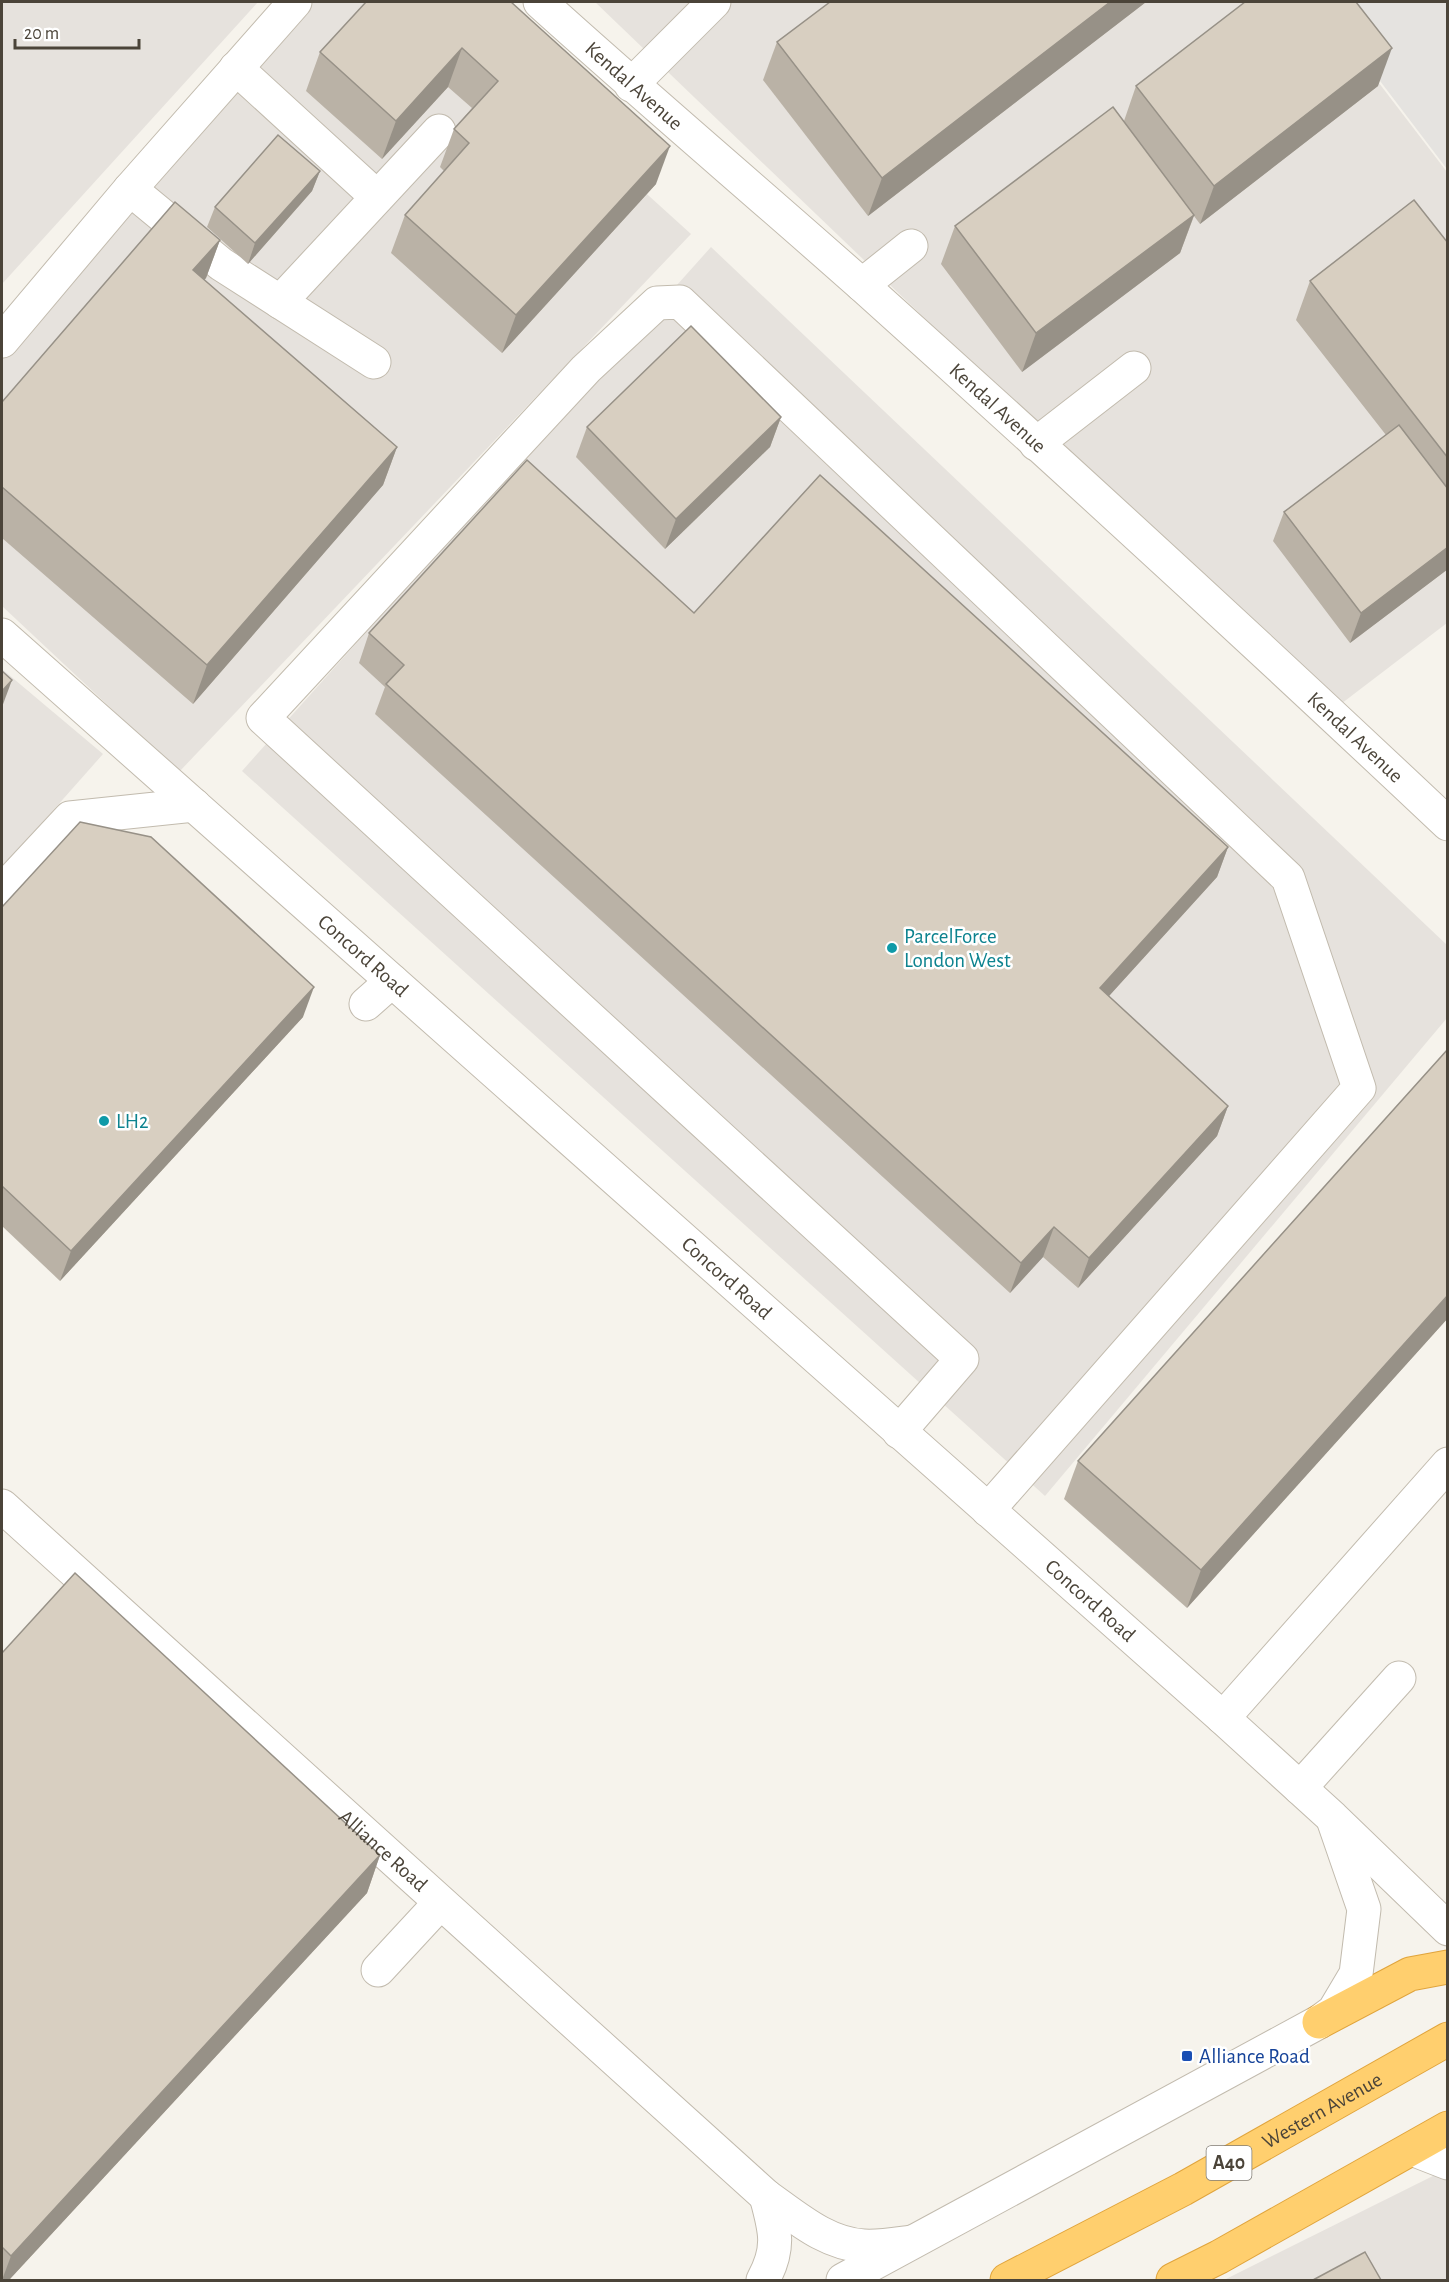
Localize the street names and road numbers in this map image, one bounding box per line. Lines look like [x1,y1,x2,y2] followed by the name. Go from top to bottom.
[581,38,687,134] street label: Kendal Avenue
[946,359,1050,457] street label: Kendal Avenue
[1304,688,1407,787] street label: Kendal Avenue
[314,910,413,1001] street label: Concord Road
[678,1233,776,1323] street label: Concord Road
[1041,1555,1140,1646] street label: Concord Road
[335,1806,432,1896] street label: Alliance Road
[1259,2068,1386,2152] street label: Western Avenue
[1206,2146,1252,2180] road number: A40

